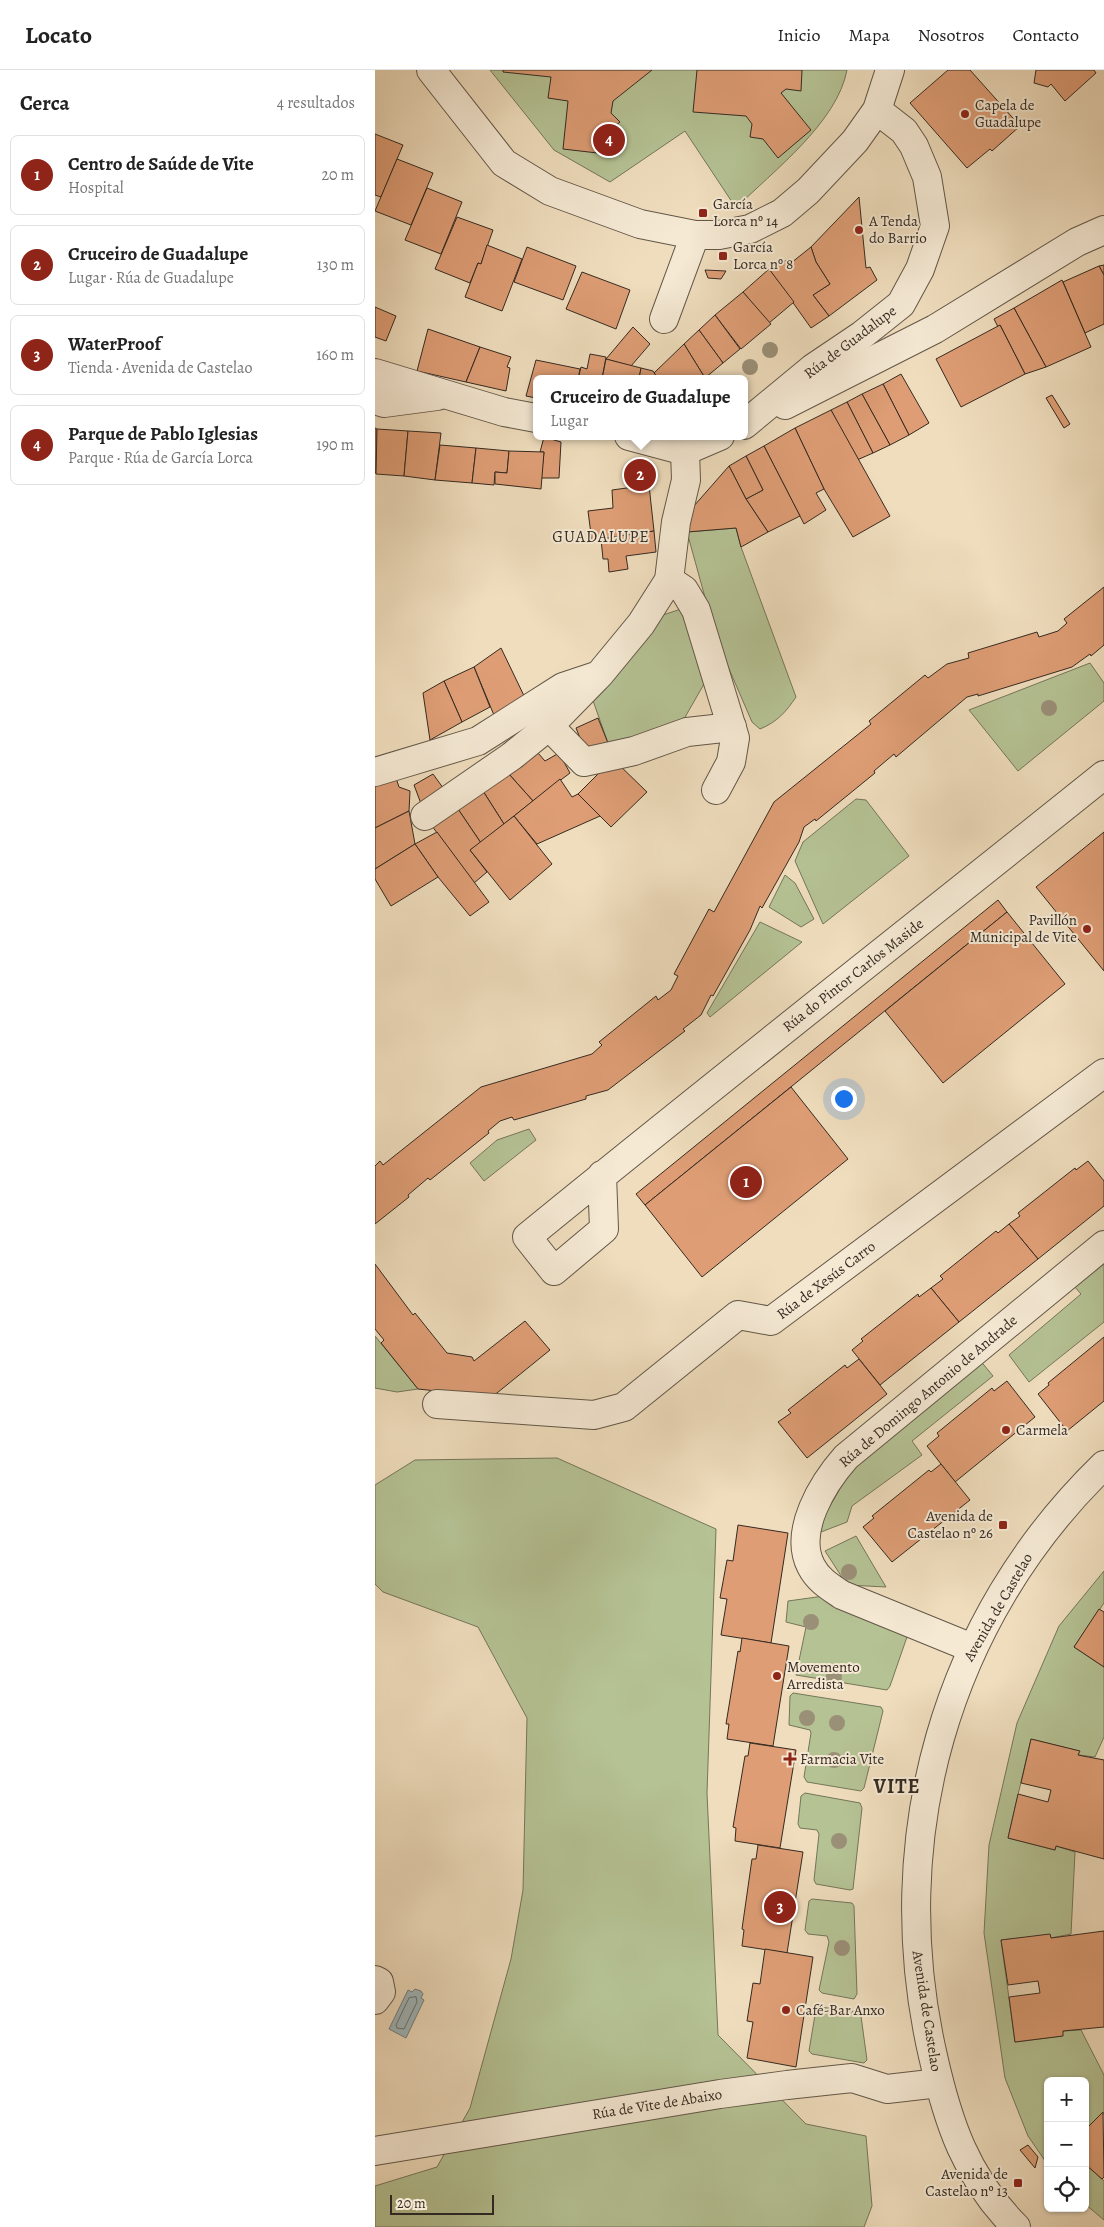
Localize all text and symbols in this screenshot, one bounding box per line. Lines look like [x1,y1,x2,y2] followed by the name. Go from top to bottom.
[25,19,92,51] text: Locato
[777,23,820,47] text: Inicio
[848,23,890,47] text: Mapa
[918,23,984,47] text: Nosotros
[1012,23,1079,47] text: Contacto
[20,89,70,117] text: Cerca
[277,92,355,114] text: 4 resultados
[975,95,1042,132] place label: Capela de Guadalupe
[959,108,971,120] marker: Capela de Guadalupe
[593,121,625,159] pin: 4
[68,151,254,177] text: Centro de Saúde de Vite
[34,164,40,186] text: 1
[321,164,354,186] text: 20 m
[68,177,124,199] text: Hospital
[713,194,778,231] place label: García Lorca nº 14
[697,207,709,219] marker: García Lorca nº 14
[868,211,927,248] place label: A Tenda do Barrio
[853,224,865,236] marker: A Tenda do Barrio
[733,237,793,274] place label: García Lorca nº 8
[68,241,248,267] text: Cruceiro de Guadalupe
[717,250,729,262] marker: García Lorca nº 8
[33,254,41,276] text: 2
[317,254,354,276] text: 130 m
[68,267,234,289] text: Lugar · Rúa de Guadalupe
[800,301,900,383] street label: Rúa de Guadalupe
[68,331,161,357] text: WaterProof
[34,344,40,366] text: 3
[316,344,354,366] text: 160 m
[68,357,252,379] text: Tienda · Avenida de Castelao
[533,375,748,440] popup
[550,384,731,410] text: Cruceiro de Guadalupe
[550,410,589,432] text: Lugar
[68,421,258,447] text: Parque de Pablo Iglesias
[33,434,41,456] text: 4
[316,434,354,456] text: 190 m
[68,447,253,469] text: Parque · Rúa de García Lorca
[624,456,656,494] pin: 2
[552,526,650,548] district label: GUADALUPE
[970,910,1077,947] place label: Pavillón Municipal de Vite
[778,913,928,1036] street label: Rúa do Pintor Carlos Maside
[1081,923,1093,935] marker: Pavillón Municipal de Vite
[831,1086,857,1112] your location
[730,1163,762,1201] pin: 1
[772,1236,880,1324] street label: Rúa de Xesús Carro
[835,1310,1022,1472] street label: Rúa de Domingo Antonio de Andrade
[1016,1420,1068,1440] place label: Carmela
[1000,1424,1012,1436] marker: Carmela
[908,1506,993,1543] place label: Avenida de Castelao nº 26
[997,1519,1009,1531] marker: Avenida de Castelao nº 26
[958,1549,1037,1666] street label: Avenida de Castelao
[786,1657,860,1694] place label: Movemento Arredista
[771,1670,783,1682] marker: Movemento Arredista
[800,1749,885,1769] place label: Farmacia Vite
[784,1753,796,1765] marker: Farmacia Vite
[873,1773,920,1800] district label: VITE
[764,1888,796,1926] pin: 3
[907,1948,946,2073] street label: Avenida de Castelao
[796,2000,885,2020] place label: Café-Bar Anxo
[780,2004,792,2016] marker: Café-Bar Anxo
[1044,2077,1089,2212] map controls
[1044,2077,1089,2122] button: +
[591,2084,723,2124] street label: Rúa de Vite de Abaixo
[1044,2122,1089,2167] button: −
[925,2164,1008,2201] place label: Avenida de Castelao nº 13
[1044,2167,1089,2212] button: locate
[1012,2177,1024,2189] marker: Avenida de Castelao nº 13
[390,2192,494,2215] scale bar
[397,2194,426,2213] text: 20 m

